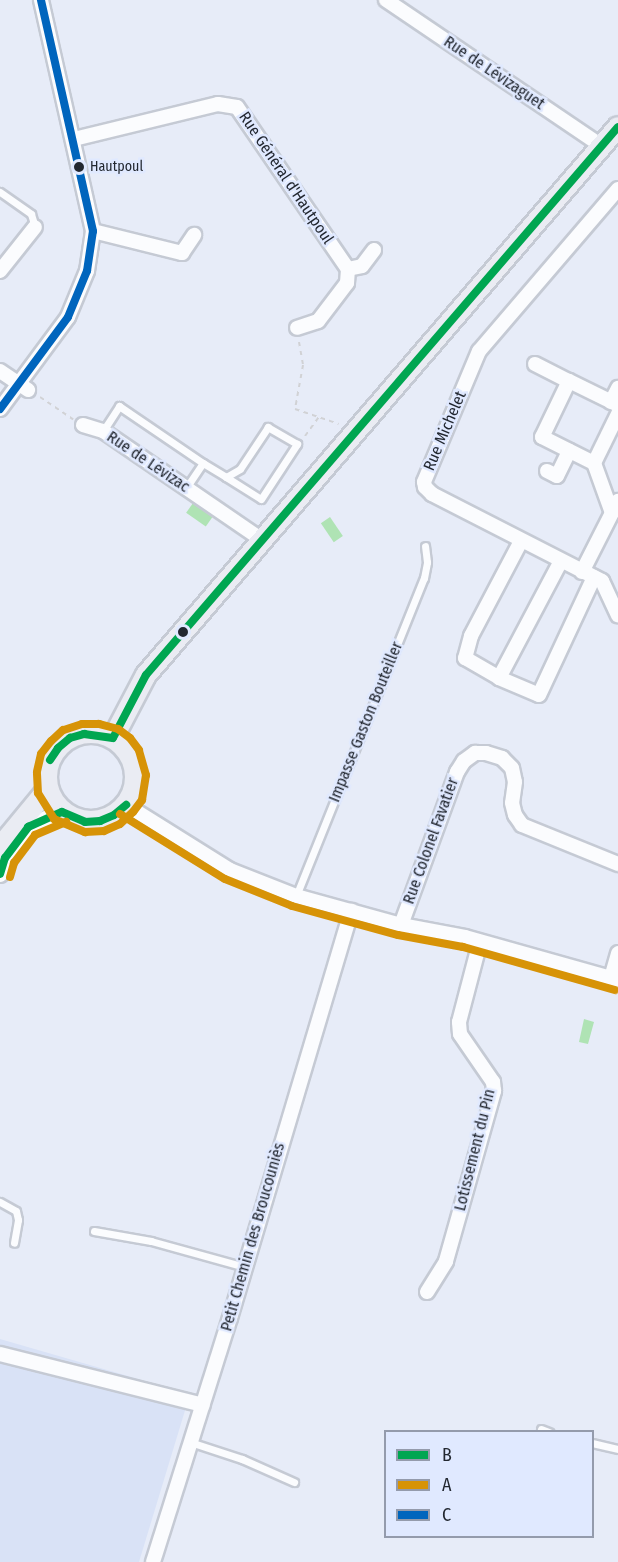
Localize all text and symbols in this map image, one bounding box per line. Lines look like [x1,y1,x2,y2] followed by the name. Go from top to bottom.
[440,32,548,114] street label: Rue de Lévizaguet
[235,108,337,248] street label: Rue Général d'Hautpoul
[90,159,143,175] place label: Hautpoul
[73,161,85,173] marker: Hautpoul
[420,388,470,474] street label: Rue Michelet
[103,427,193,497] street label: Rue de Lévizac
[177,626,189,638] unlabelled marker
[325,639,407,805] street label: Impasse Gaston Bouteiller
[399,775,463,907] street label: Rue Colonel Favatier
[451,1087,499,1213] street label: Lotissement du Pin
[217,1141,289,1333] street label: Petit Chemin des Broucouniès
[384,1430,594,1538] legend
[442,1444,452,1466] text: B
[442,1474,451,1496] text: A
[442,1504,451,1526] text: C

